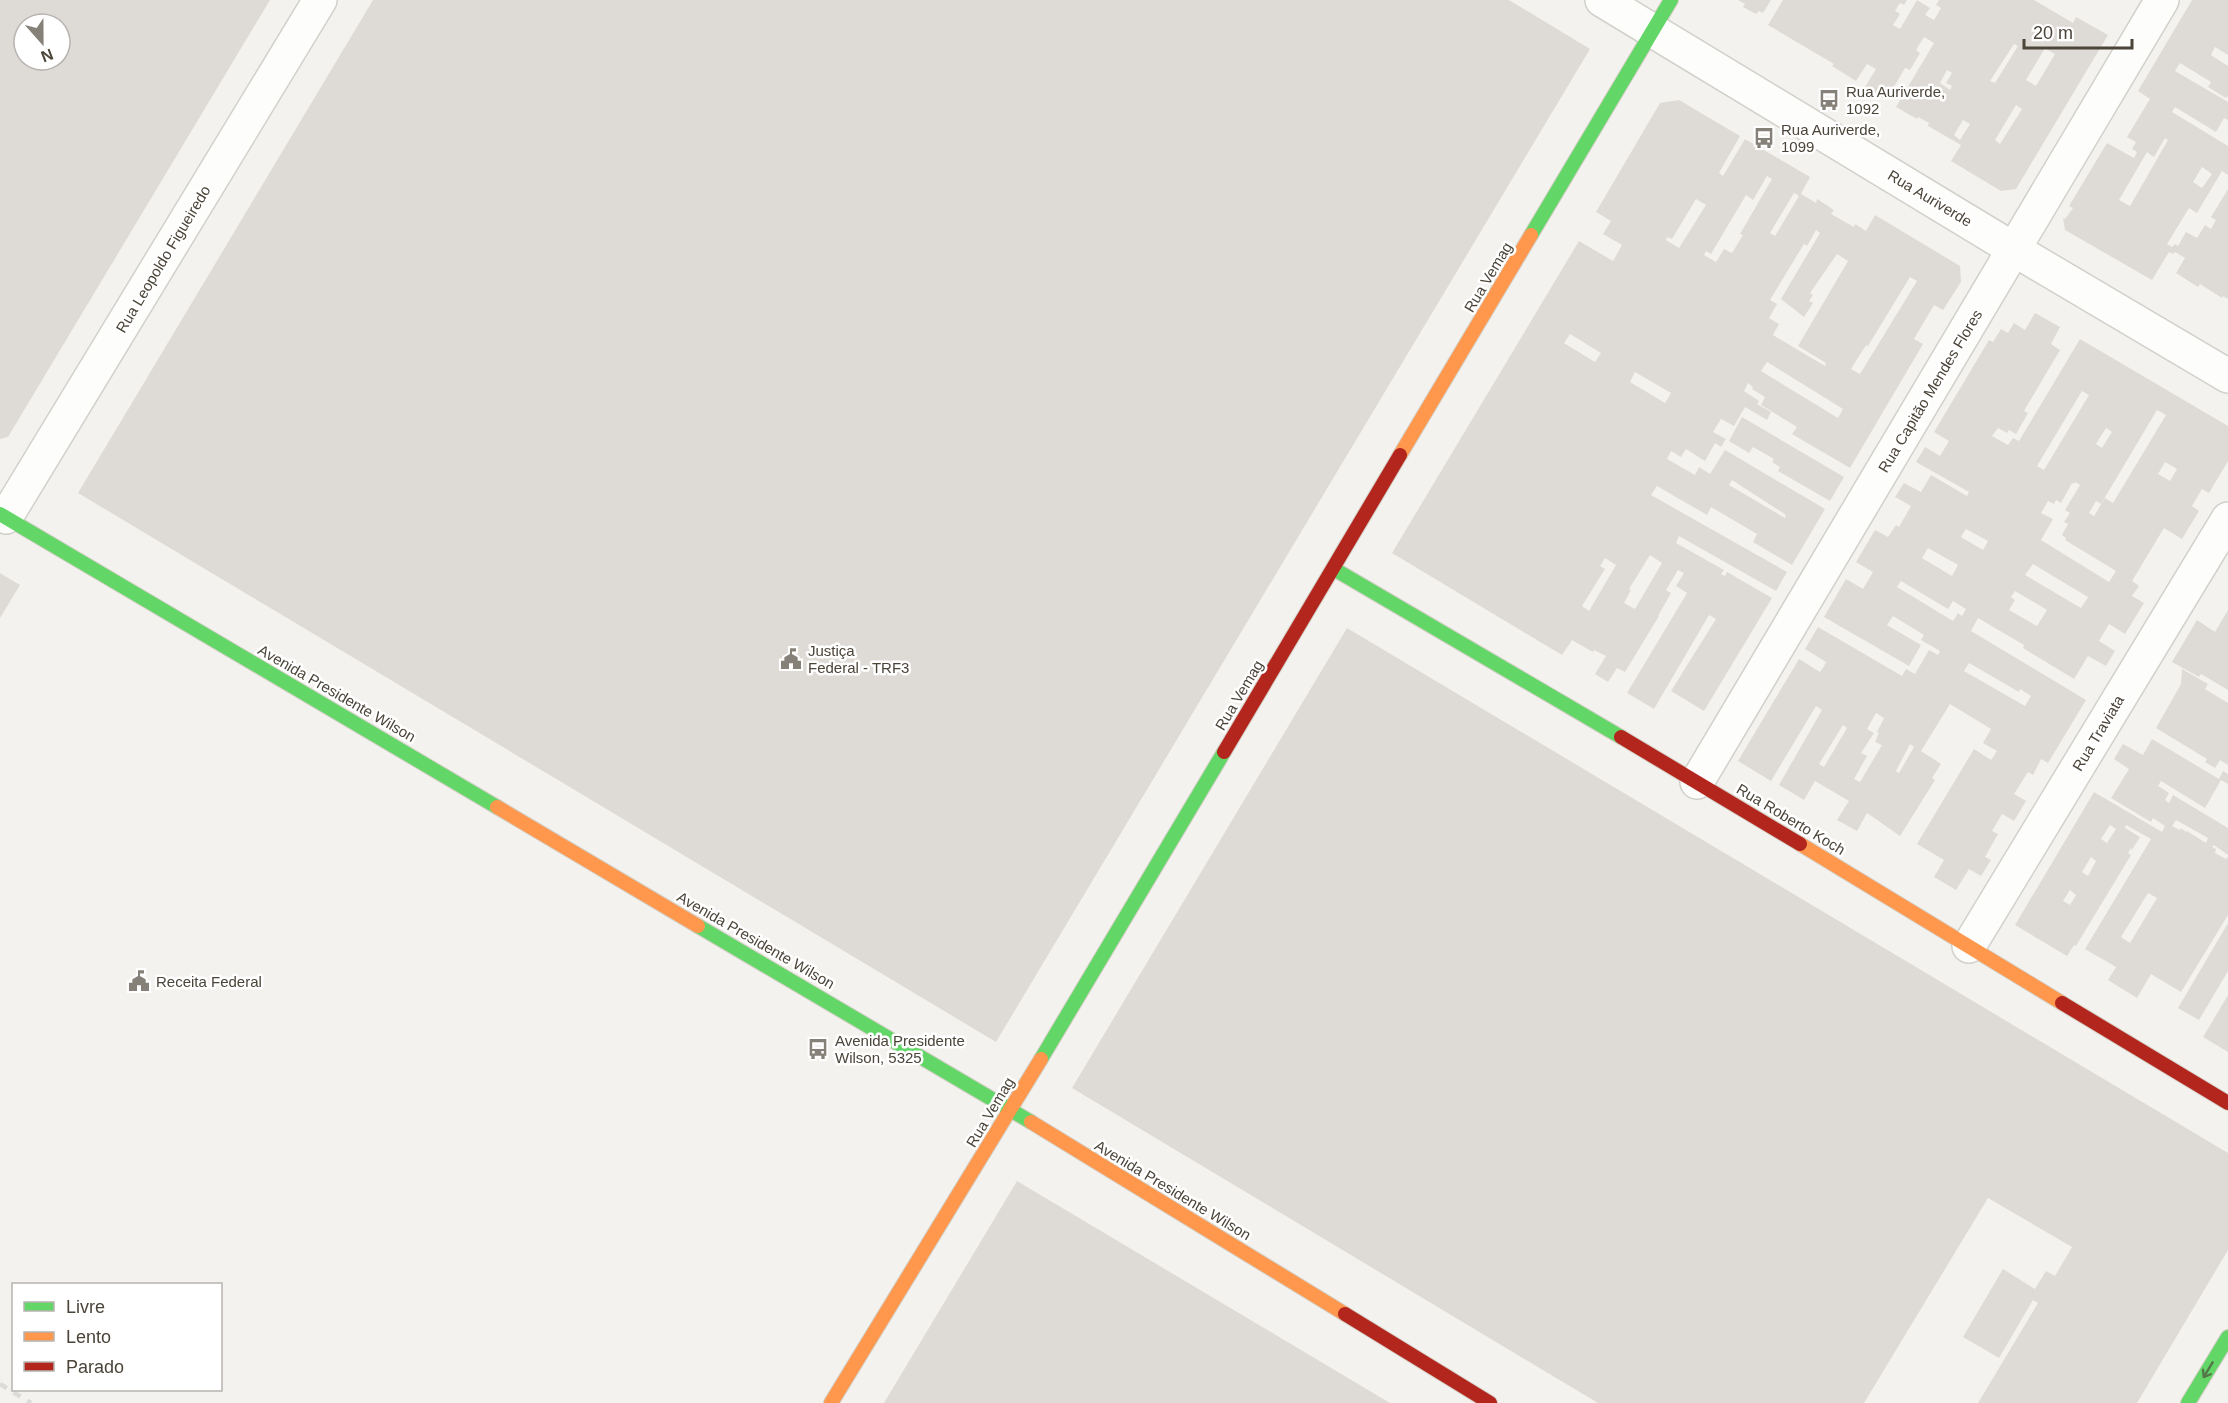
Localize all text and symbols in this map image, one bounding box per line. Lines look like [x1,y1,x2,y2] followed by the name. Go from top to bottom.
[12,12,72,72] north arrow
[2024,12,2132,50] scale bar
[2033,23,2073,43] text: 20 m
[39,46,56,66] text: N
[1846,83,1945,117] place label: Rua Auriverde, 1092
[1817,88,1841,112] bus stop icon: Rua Auriverde, 1092
[1781,121,1880,155] place label: Rua Auriverde, 1099
[1752,126,1776,150] bus stop icon: Rua Auriverde, 1099
[1885,166,1975,230] street label: Rua Auriverde
[112,182,214,336] street label: Rua Leopoldo Figueiredo
[1461,239,1515,315] street label: Rua Vemag
[1875,307,1985,475] street label: Rua Capitão Mendes Flores
[255,641,419,745] street label: Avenida Presidente Wilson
[808,642,909,676] place label: Justiça Federal - TRF3
[779,647,803,671] public building icon: Justiça Federal - TRF3
[1212,657,1266,733] street label: Rua Vemag
[2069,692,2128,774] street label: Rua Traviata
[1734,780,1848,858] street label: Rua Roberto Koch
[674,888,838,992] street label: Avenida Presidente Wilson
[127,969,151,993] public building icon: Receita Federal
[156,973,262,990] place label: Receita Federal
[835,1032,965,1066] place label: Avenida Presidente Wilson, 5325
[806,1037,830,1061] bus stop icon: Avenida Presidente Wilson, 5325
[963,1074,1017,1150] street label: Rua Vemag
[1092,1137,1254,1243] street label: Avenida Presidente Wilson
[12,1283,222,1391] legend
[66,1297,105,1317] text: Livre
[66,1327,111,1347] text: Lento
[66,1357,124,1377] text: Parado
[2201,1361,2213,1378] one-way arrow

